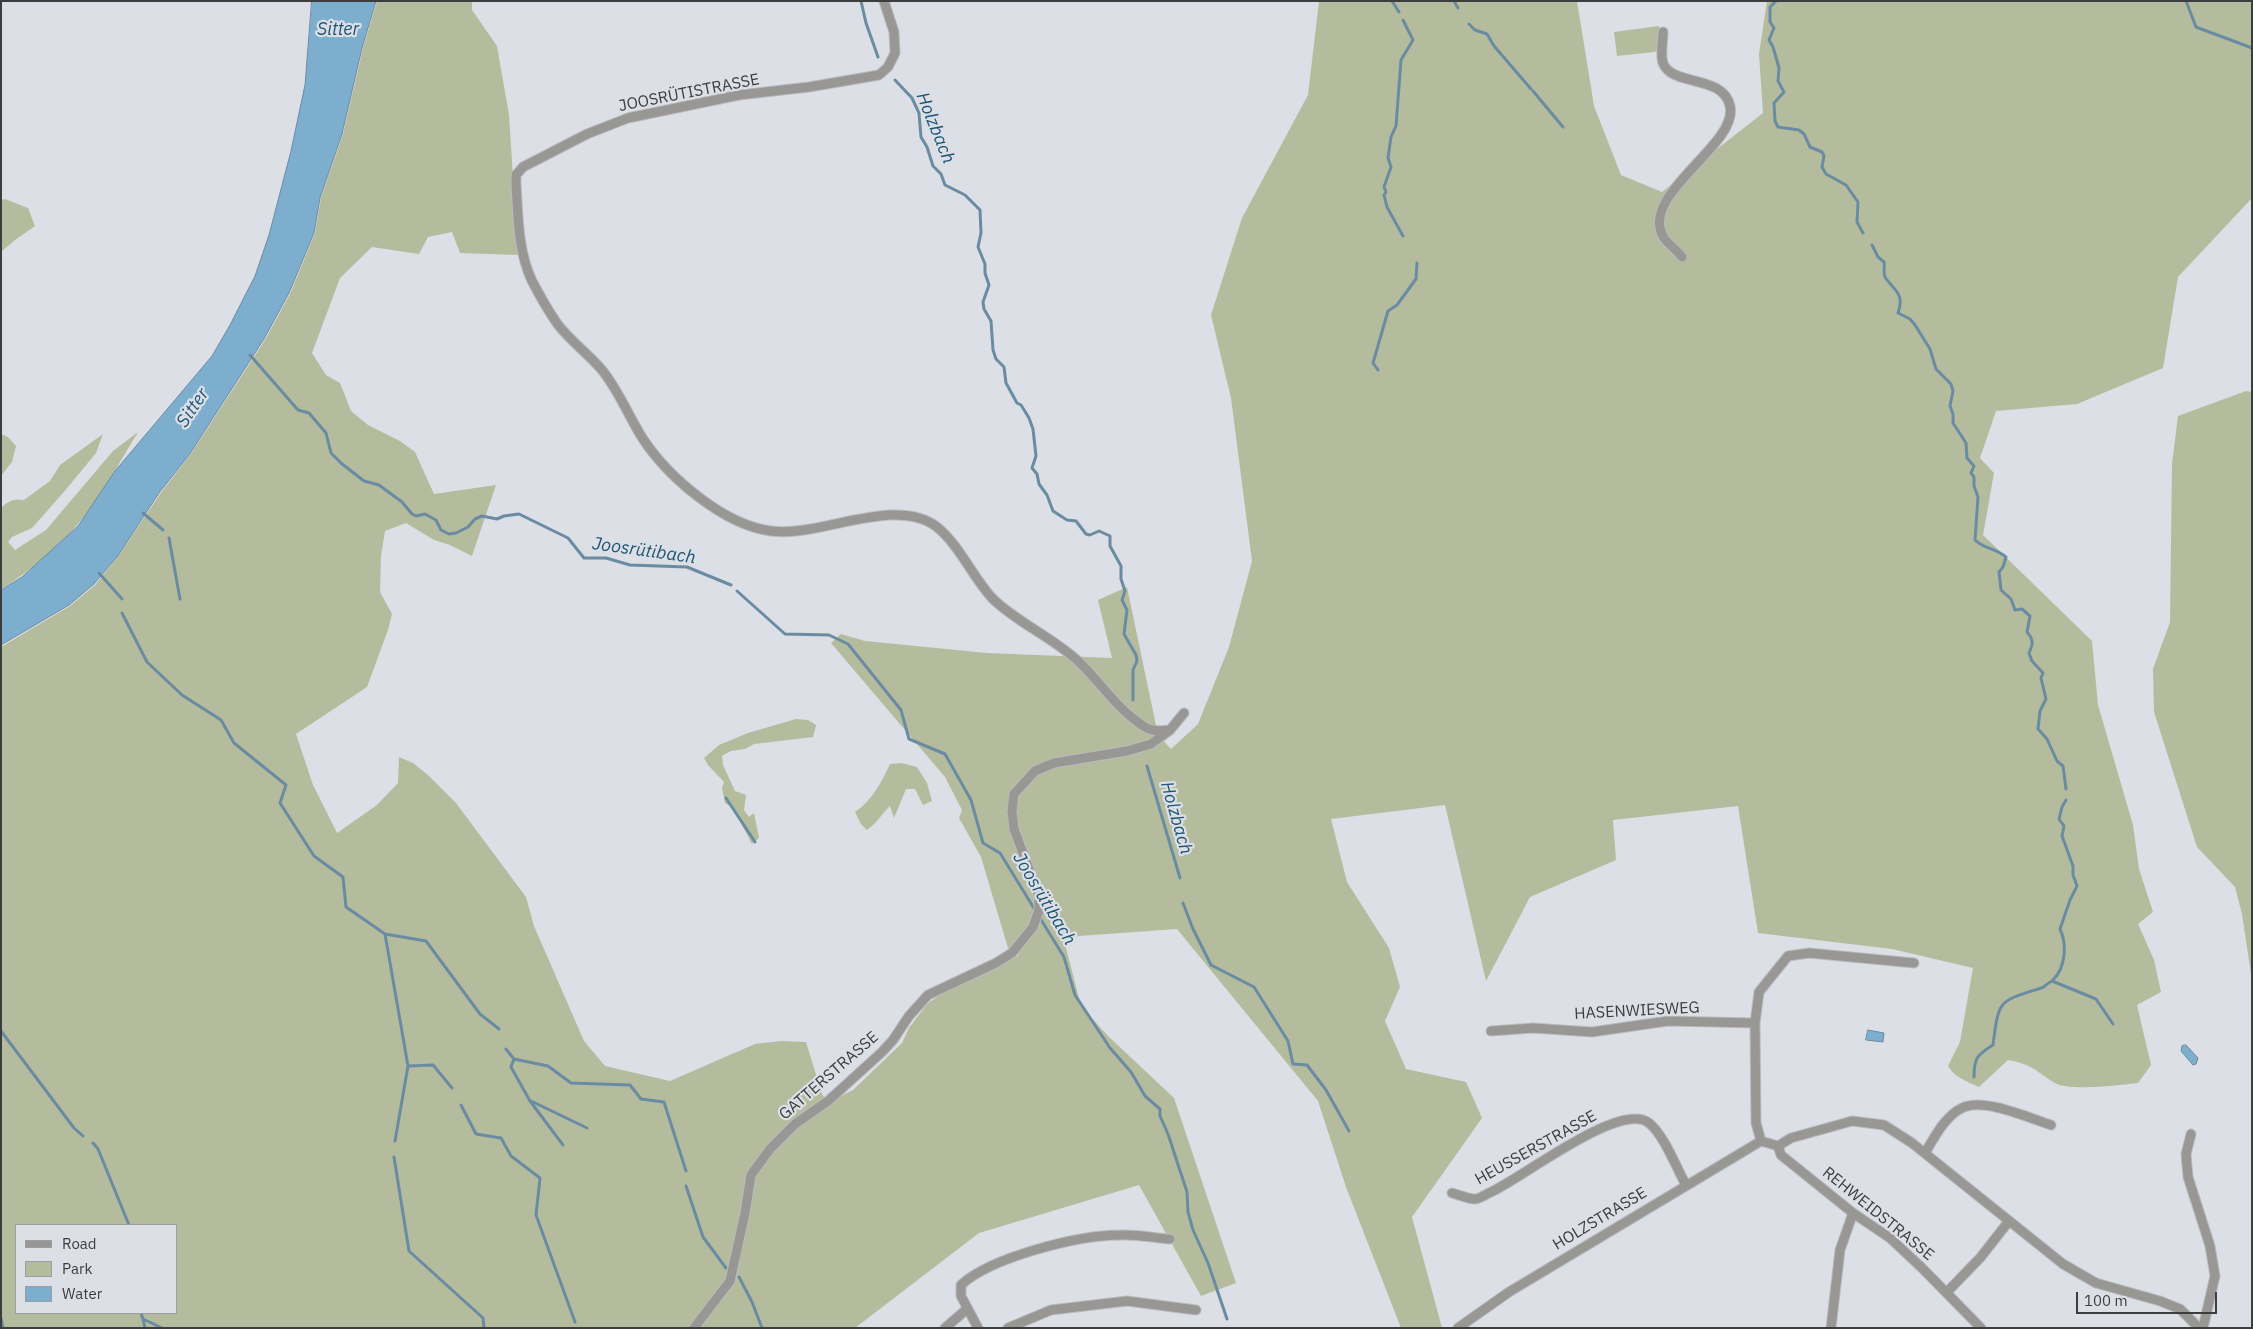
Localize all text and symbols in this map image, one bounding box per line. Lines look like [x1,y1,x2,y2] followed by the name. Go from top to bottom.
[317,19,359,41] water label: Sitter
[617,70,761,116] street label: JOOSRÜTISTRASSE
[911,89,959,167] water label: Holzbach
[172,384,214,432] water label: Sitter
[591,533,697,569] water label: Joosrütibach
[1155,779,1197,857] water label: Holzbach
[1008,849,1080,949] water label: Joosrütibach
[1574,998,1700,1024] street label: HASENWIESWEG
[776,1028,882,1124] street label: GATTERSTRASSE
[1472,1107,1600,1189] street label: HEUSSERSTRASSE
[1818,1163,1938,1265] street label: REHWEIDSTRASSE
[1549,1183,1651,1255] street label: HOLZSTRASSE
[15,1224,178,1314] legend
[62,1234,97,1253] text: Road
[62,1259,92,1278] text: Park
[2078,1282,2219,1314] scale bar
[62,1284,102,1303] text: Water
[2084,1291,2128,1310] text: 100 m

